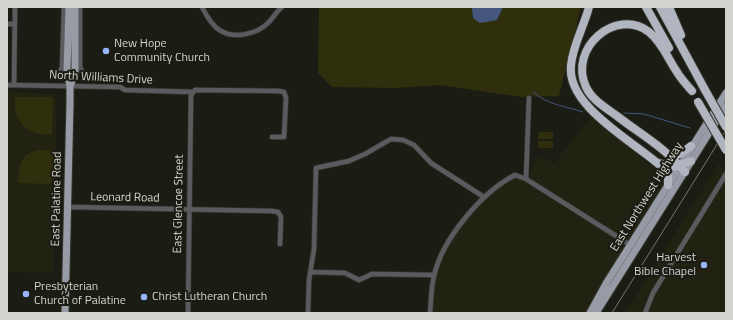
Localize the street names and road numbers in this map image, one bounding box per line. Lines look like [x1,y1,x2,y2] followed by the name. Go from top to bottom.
[49,68,153,88] street label: North Williams Drive
[608,140,686,254] street label: East Northwest Highway
[49,151,65,247] street label: East Palatine Road
[171,154,187,254] street label: East Glencoe Street
[90,190,160,206] street label: Leonard Road

